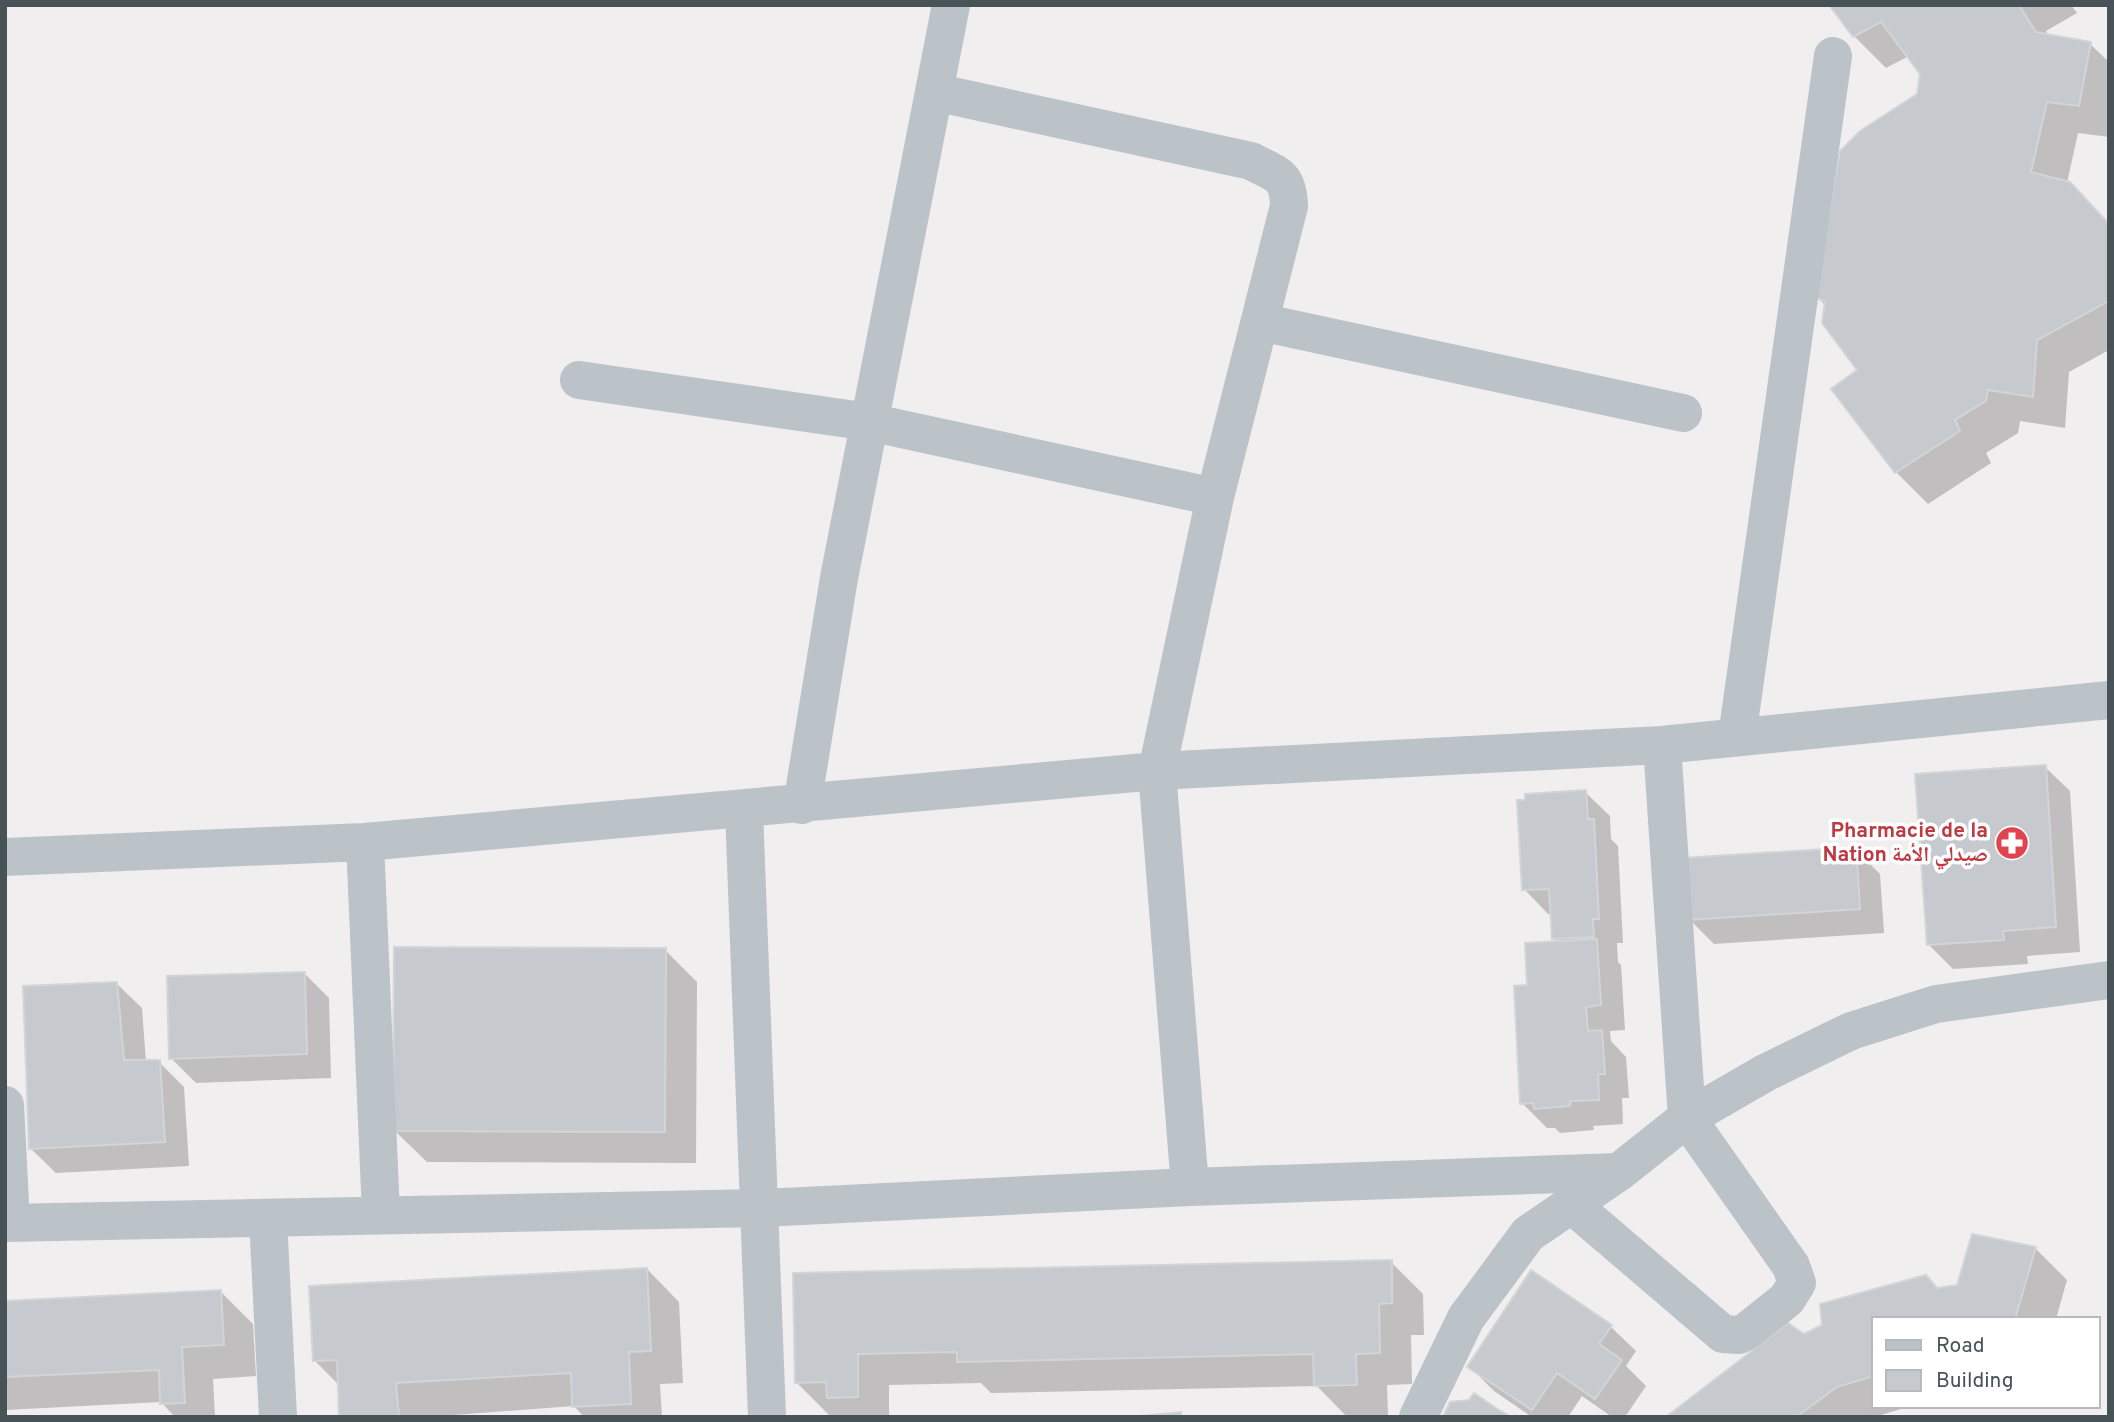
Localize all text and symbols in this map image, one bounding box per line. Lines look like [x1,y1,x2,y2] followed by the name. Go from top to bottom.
[1822,818,1988,870] place label: Pharmacie de la Nation صيدلي الأمة
[1993,824,2031,862] pharmacy icon: Pharmacie de la Nation صيدلي الأمة
[1872,1317,2100,1408] legend
[1936,1333,1985,1360] text: Road
[1936,1368,2014,1395] text: Building

